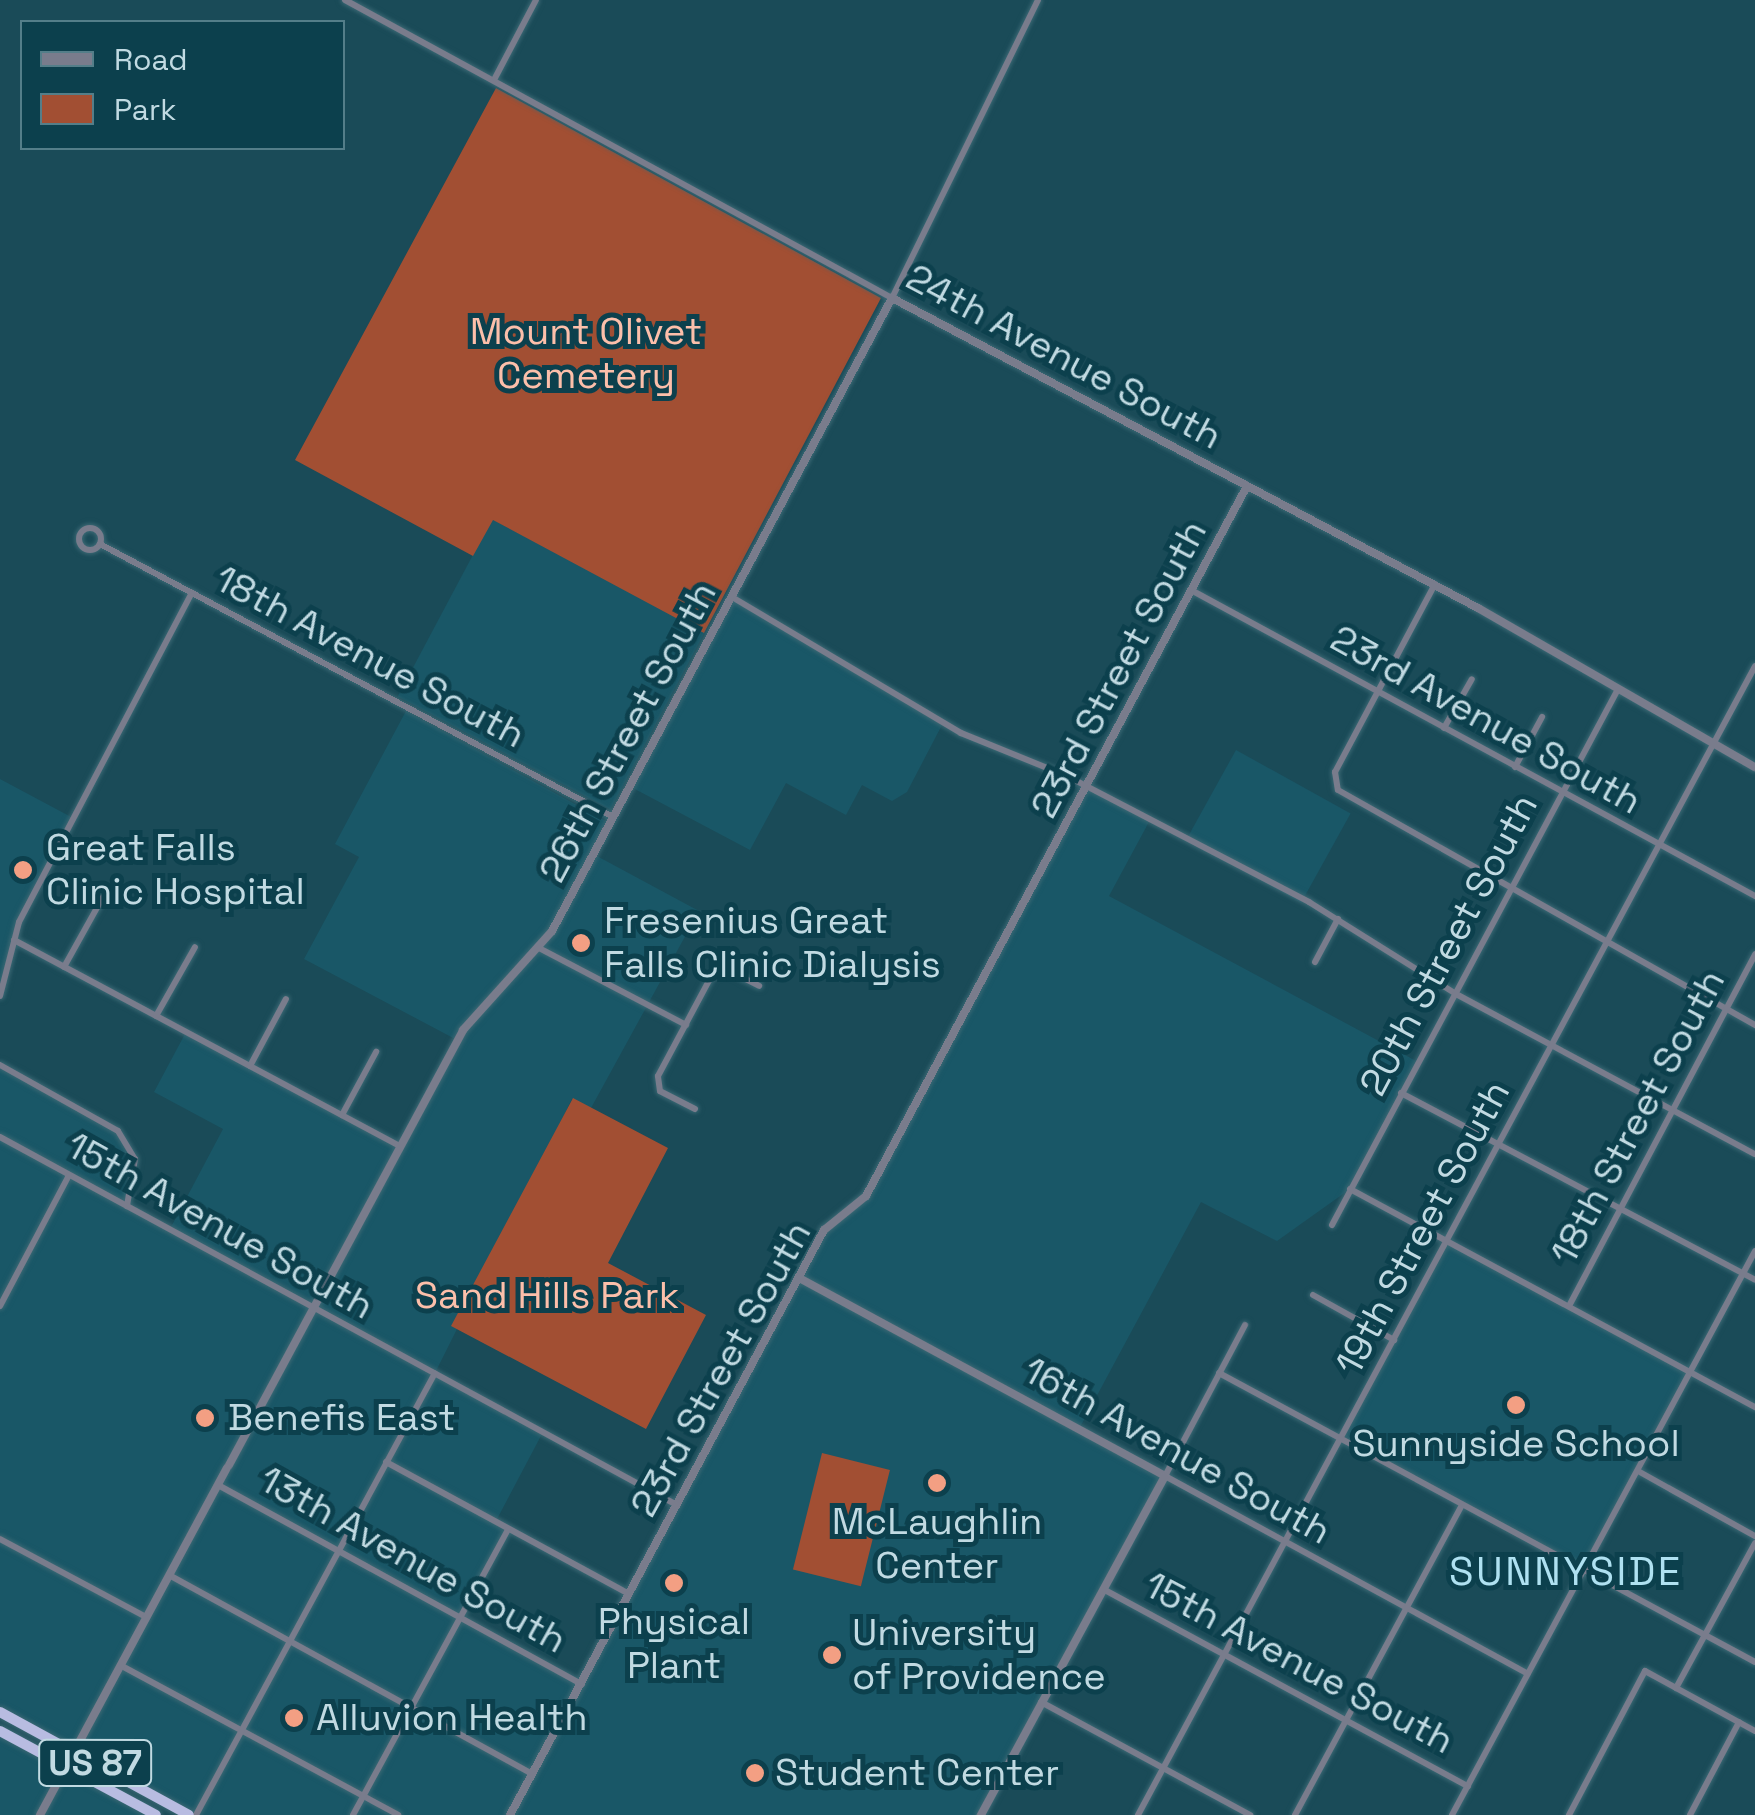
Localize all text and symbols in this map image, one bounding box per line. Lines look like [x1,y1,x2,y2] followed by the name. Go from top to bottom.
[20,20,345,150] legend
[114,40,188,79] text: Road
[114,90,176,129] text: Park
[898,255,1230,459] street label: 24th Avenue South
[470,309,702,398] park label: Mount Olivet Cemetery
[1021,512,1217,826] street label: 23rd Street South
[207,556,533,758] street label: 18th Avenue South
[530,574,726,890] street label: 26th Street South
[1323,616,1649,824] street label: 23rd Avenue South
[1350,787,1548,1103] street label: 20th Street South
[46,825,305,914] place label: Great Falls Clinic Hospital
[10,857,36,883] marker: Great Falls Clinic Hospital
[604,898,941,988] place label: Fresenius Great Falls Clinic Dialysis
[568,930,594,956] marker: Fresenius Great Falls Clinic Dialysis
[1541,962,1735,1272] street label: 18th Street South
[1326,1073,1520,1383] street label: 19th Street South
[59,1123,381,1329] street label: 15th Avenue South
[621,1213,821,1525] street label: 23rd Street South
[415,1273,679,1319] park label: Sand Hills Park
[1015,1348,1339,1554] street label: 16th Avenue South
[1505,1394,1527,1416] marker: Sunnyside School
[228,1395,456,1441] place label: Benefis East
[192,1405,218,1431] marker: Benefis East
[1352,1421,1680,1467] place label: Sunnyside School
[251,1457,575,1663] street label: 13th Avenue South
[926,1472,948,1494] marker: McLaughlin Center
[832,1499,1042,1588] place label: McLaughlin Center
[1449,1548,1683,1596] district label: SUNNYSIDE
[1136,1562,1462,1764] street label: 15th Avenue South
[663,1572,685,1594] marker: Physical Plant
[598,1599,750,1688] place label: Physical Plant
[852,1610,1106,1700] place label: University of Providence
[821,1644,843,1666] marker: University of Providence
[316,1695,588,1741] place label: Alluvion Health
[281,1705,307,1731] marker: Alluvion Health
[38,1733,152,1793] road number: US 87
[775,1750,1059,1796] place label: Student Center
[744,1762,766,1784] marker: Student Center

